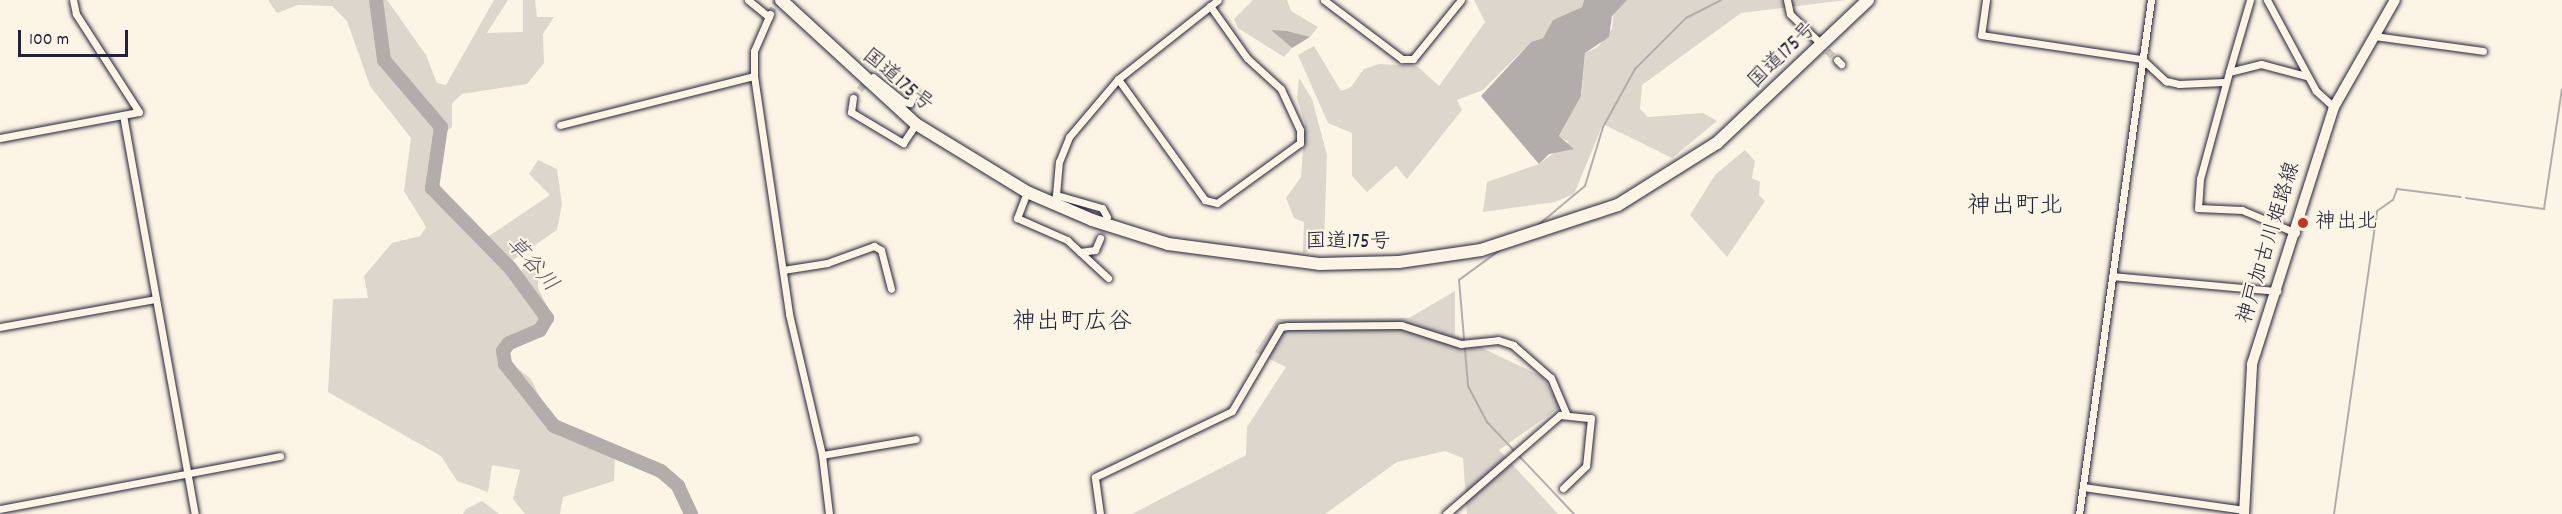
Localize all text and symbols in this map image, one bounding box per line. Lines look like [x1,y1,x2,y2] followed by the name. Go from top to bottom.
[1744,17,1822,95] street label: 国道175号
[21,18,130,56] scale bar
[29,28,69,53] text: 100 m
[856,44,938,118] street label: 国道175号
[2233,159,2307,327] street label: 神戸加古川姫路線
[1967,194,2063,222] district label: 神出町北
[2315,210,2378,236] place label: 神出北
[2296,216,2310,230] marker: 神出北
[1305,230,1391,256] street label: 国道175号
[499,232,563,298] water label: 草谷川
[1012,310,1132,338] district label: 神出町広谷

